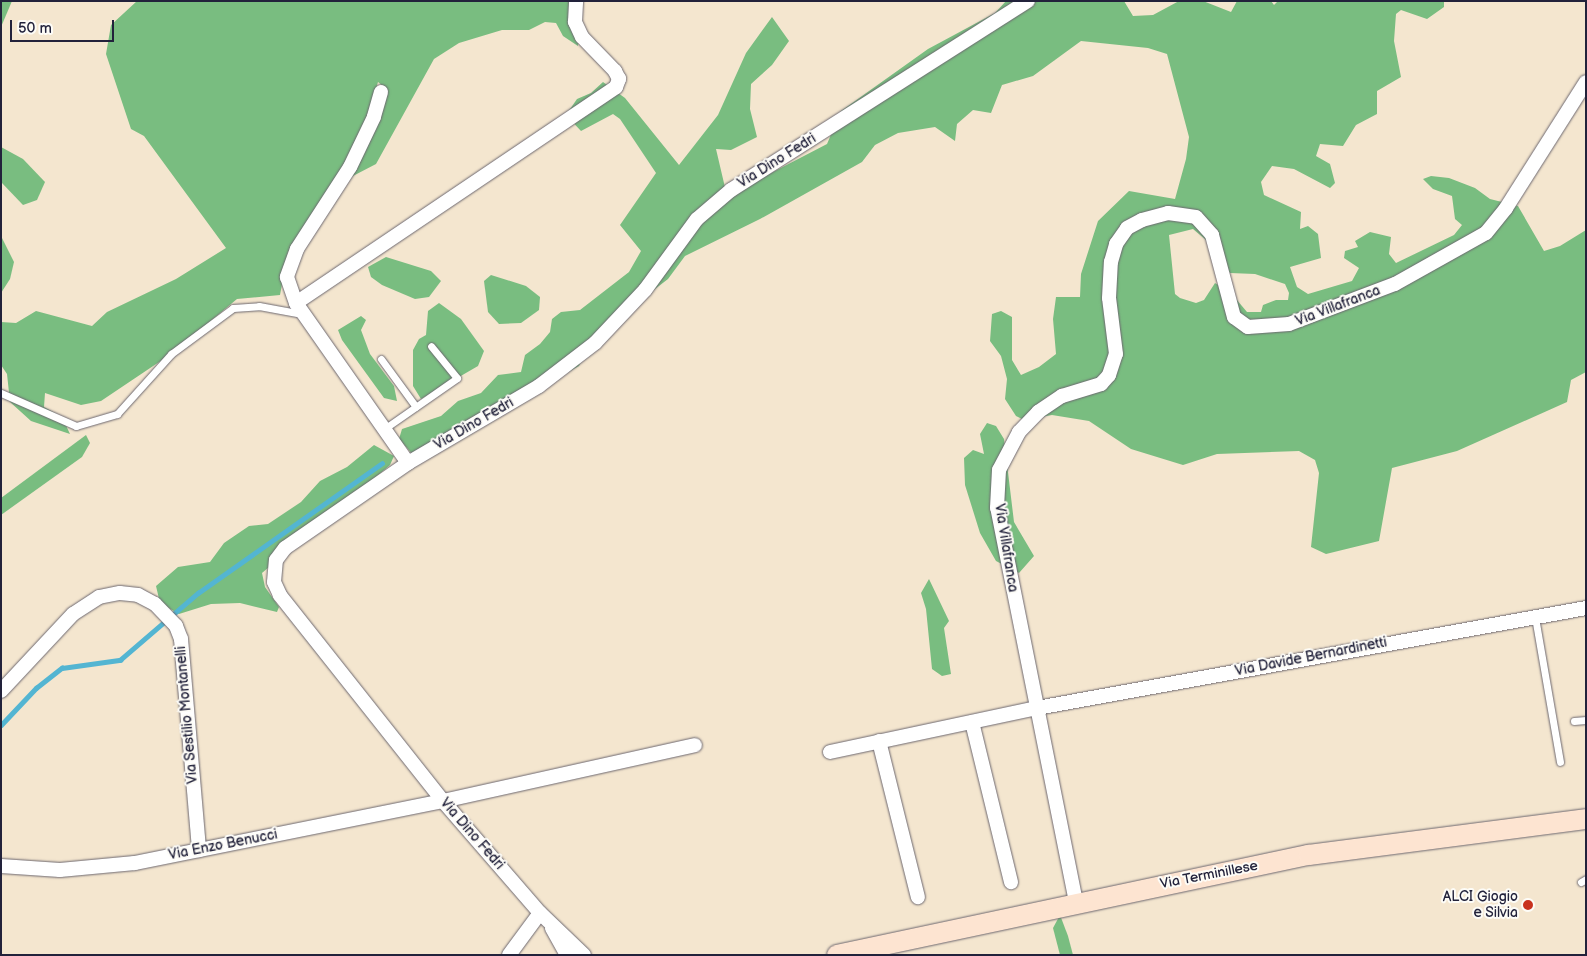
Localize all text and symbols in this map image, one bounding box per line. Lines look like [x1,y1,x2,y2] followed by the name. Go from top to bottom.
[12,10,116,42] scale bar
[18,19,52,38] text: 50 m
[735,130,819,192] street label: Via Dino Fedri
[1293,282,1383,330] street label: Via Villafranca
[431,394,517,454] street label: Via Dino Fedri
[991,502,1021,594] street label: Via Villafranca
[1234,634,1388,680] street label: Via Davide Bernardinetti
[173,645,201,785] street label: Via Sestilio Montanelli
[436,795,508,873] street label: Via Dino Fedri
[167,826,279,864] street label: Via Enzo Benucci
[1158,857,1260,893] street label: Via Terminillese
[1443,889,1518,922] place label: ALCI Giogio e Silvia
[1522,899,1534,911] marker: ALCI Giogio e Silvia

